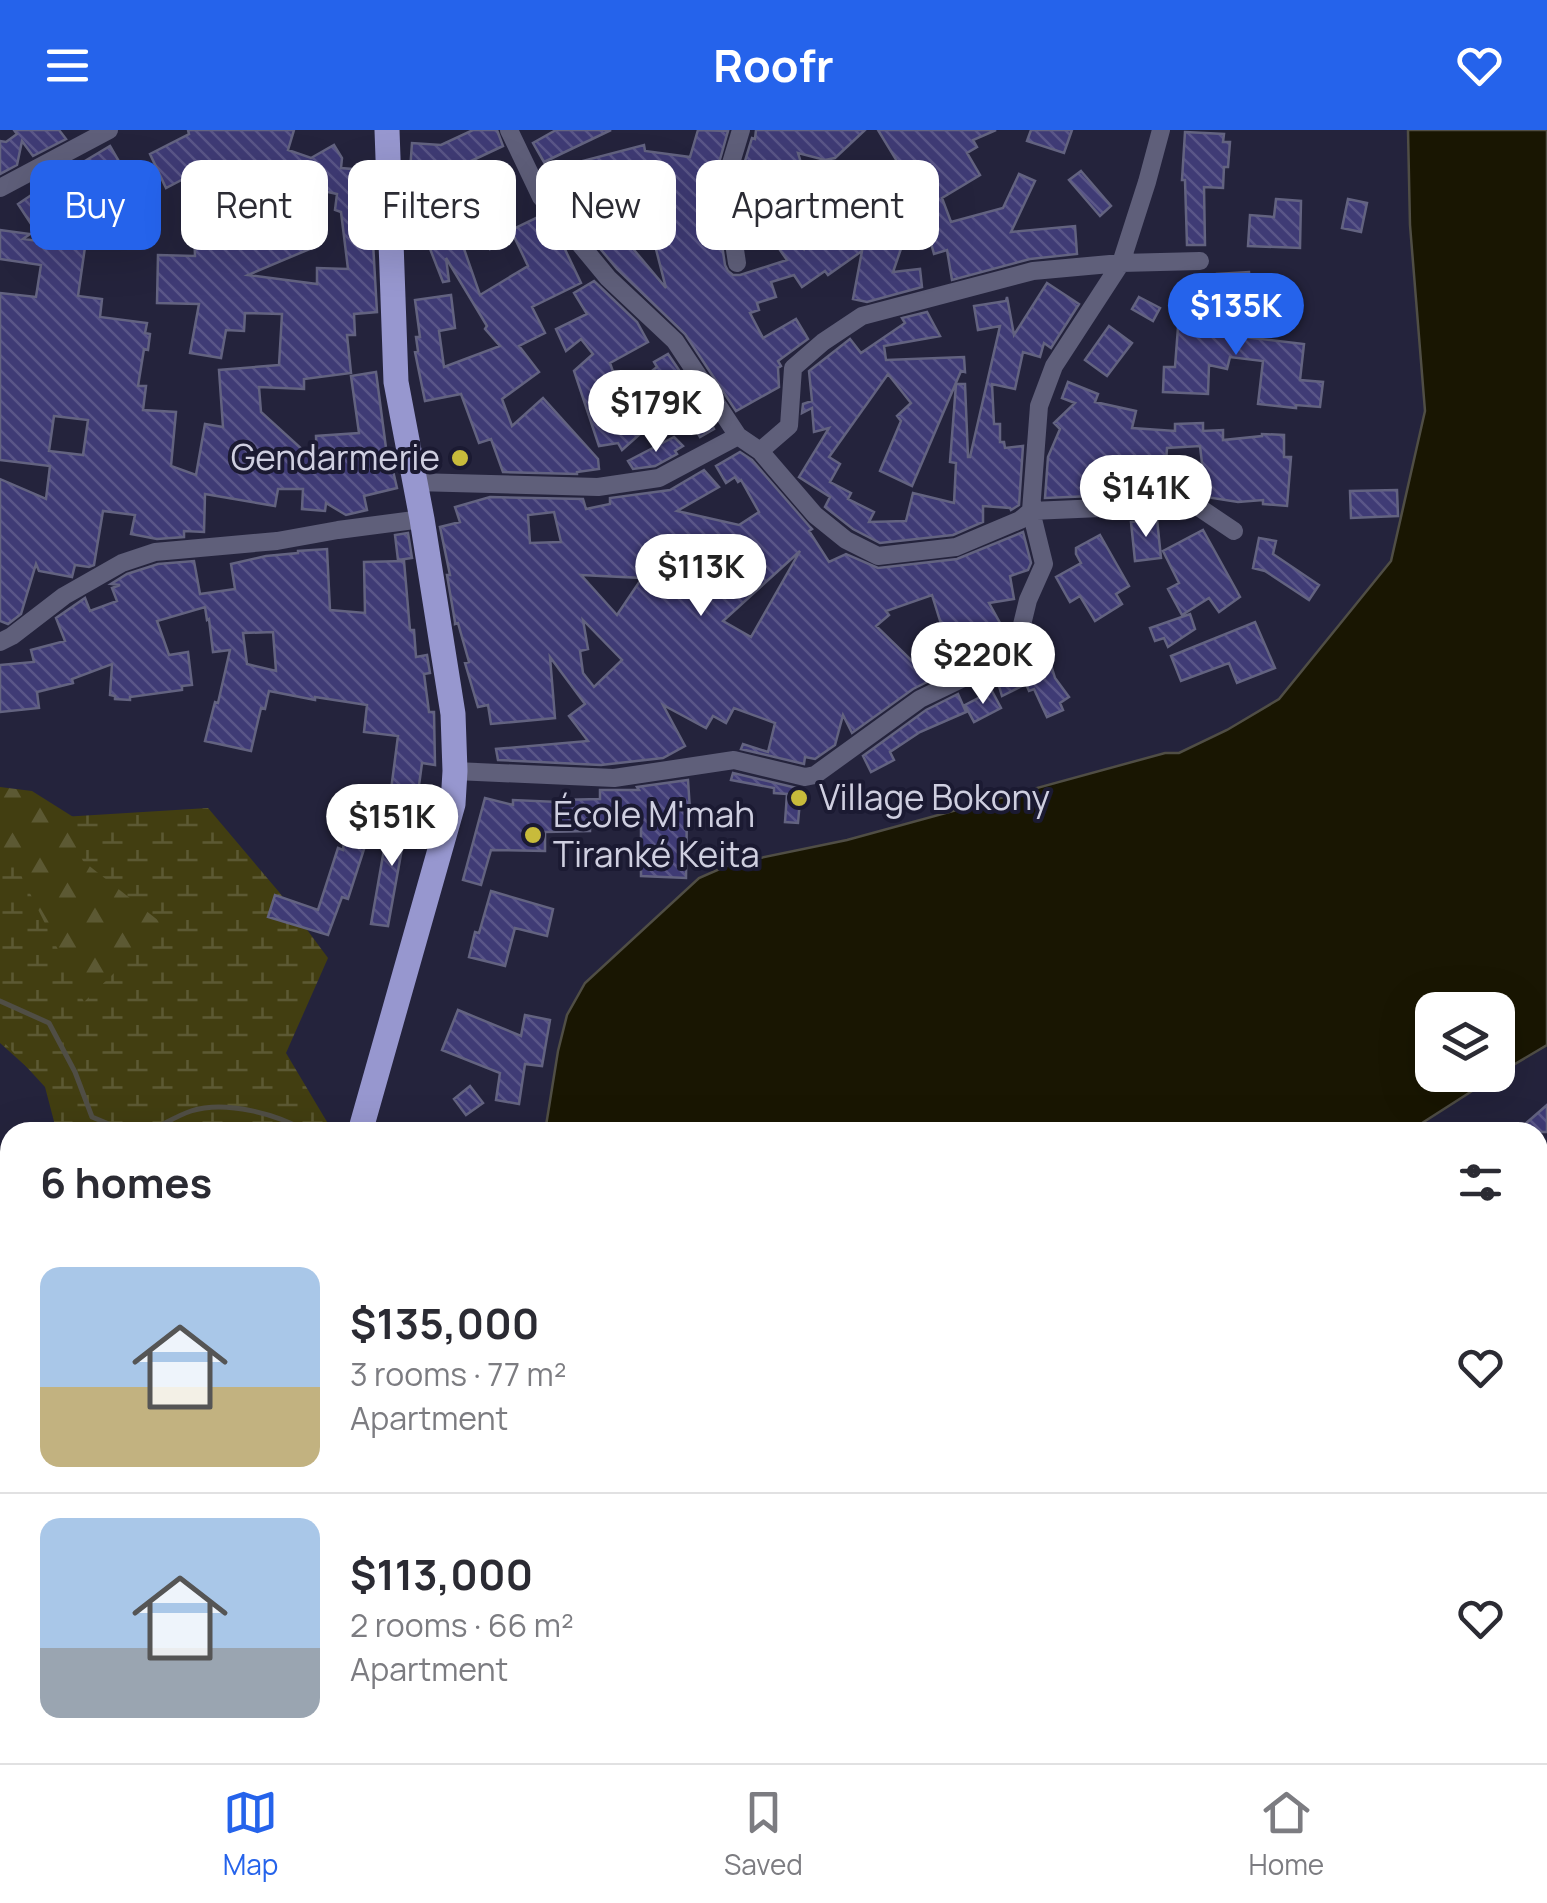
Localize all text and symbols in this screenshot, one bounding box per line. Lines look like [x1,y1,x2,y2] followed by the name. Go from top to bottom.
[713,34,834,96] text: Roofr
[40,38,95,93] icon: menu
[1452,38,1507,93] icon: heart
[30,160,161,250] chip: Buy
[181,160,328,250] chip: Rent
[348,160,516,250] chip: Filters
[536,160,676,250] chip: New
[696,160,939,250] chip: Apartment
[1166,273,1306,358] pin: $135K
[1190,283,1282,327] text: $135K
[586,370,726,455] pin: $179K
[610,380,702,424] text: $179K
[231,433,440,481] place label: Gendarmerie
[449,447,471,469] marker: Gendarmerie
[1076,455,1216,540] pin: $141K
[1102,465,1190,509] text: $141K
[631,534,771,619] pin: $113K
[657,544,745,588] text: $113K
[913,622,1053,707] pin: $220K
[933,632,1033,676] text: $220K
[819,773,1050,821] place label: Village Bokony
[322,784,462,869] pin: $151K
[788,787,810,809] marker: Village Bokony
[553,790,760,878] place label: École M'mah Tiranké Keita
[348,794,436,838] text: $151K
[522,824,544,846] marker: École M'mah Tiranké Keita
[1415,992,1515,1092] map controls
[1415,992,1515,1092] button: layers
[40,1153,212,1211] text: 6 homes
[1453,1155,1508,1210] icon: filters
[350,1294,539,1352] text: $135,000
[120,1307,240,1427] icon: home
[1453,1340,1508,1395] icon: heart
[350,1352,566,1396] text: 3 rooms · 77 m²
[350,1396,508,1440] text: Apartment
[350,1545,533,1603] text: $113,000
[120,1558,240,1678] icon: home
[1453,1591,1508,1646] icon: heart
[350,1603,574,1647] text: 2 rooms · 66 m²
[350,1647,508,1691] text: Apartment
[223,1785,278,1883] tab: Map
[724,1785,803,1883] tab: Saved
[1248,1785,1324,1883] tab: Home

